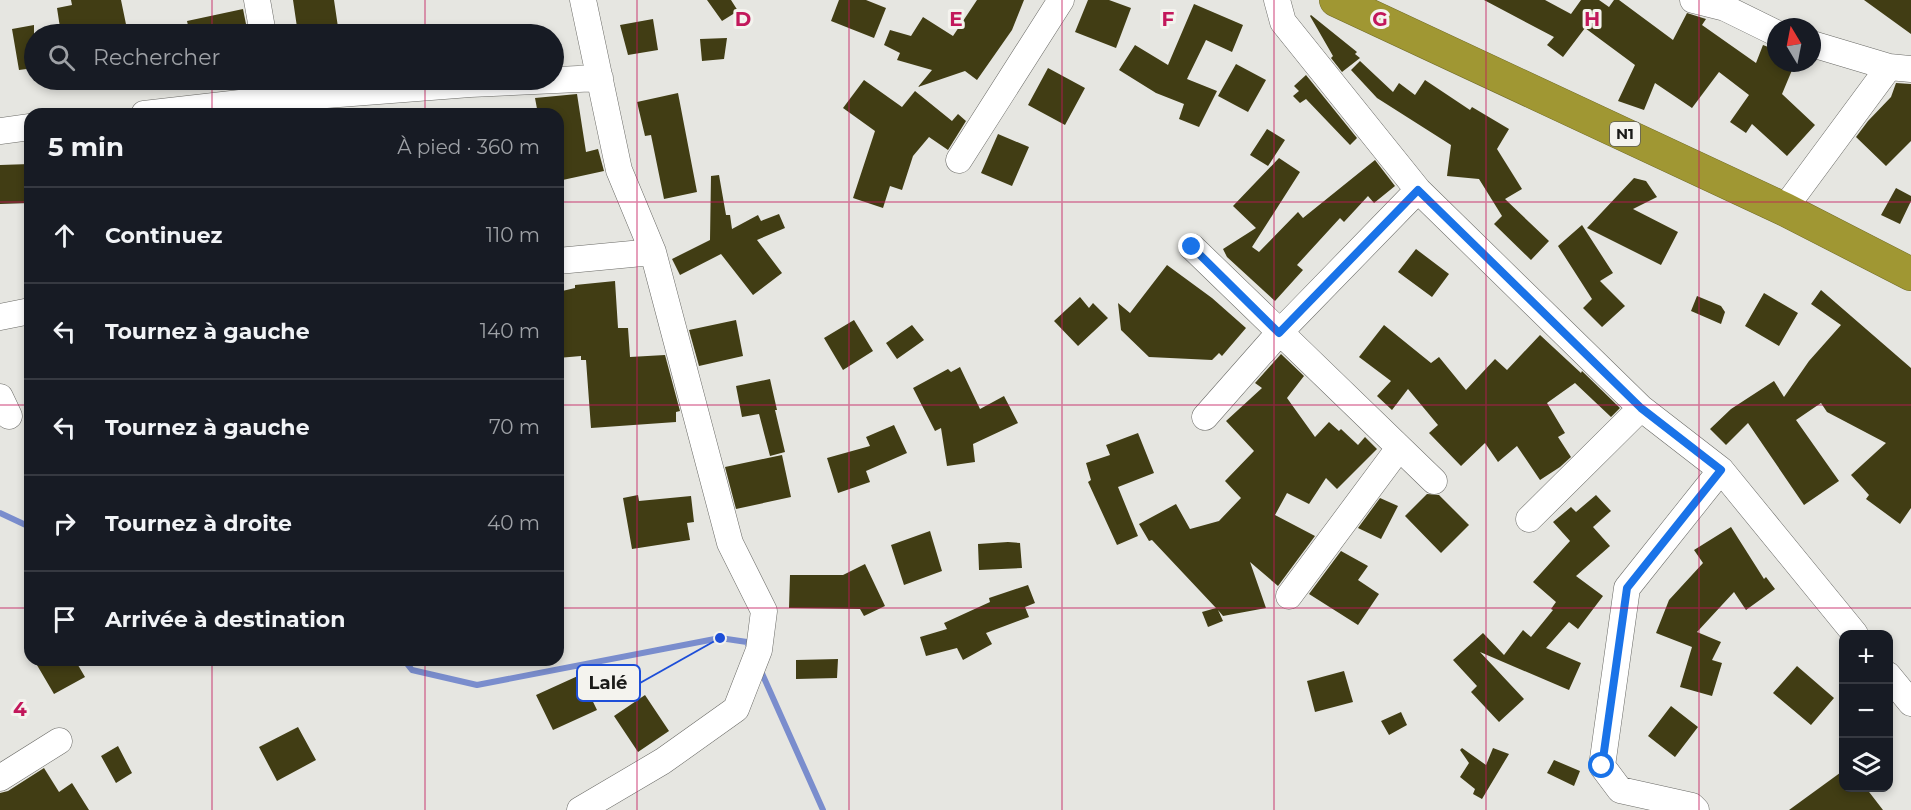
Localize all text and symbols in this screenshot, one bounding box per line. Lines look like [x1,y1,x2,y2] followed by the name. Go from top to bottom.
[735,7,751,31] text: D
[949,7,963,31] text: E
[1162,7,1175,31] text: F
[1372,7,1388,31] text: G
[1584,7,1600,31] text: H
[1767,18,1821,72] north arrow
[24,24,564,90] search box
[45,41,78,74] icon: search
[93,44,220,71] text: Rechercher
[1610,122,1640,146] road number: N1
[48,131,124,163] text: 5 min
[397,135,540,159] text: À pied · 360 m
[48,219,81,252] icon: ahead
[105,222,222,249] text: Continuez
[486,223,540,247] text: 110 m
[1178,233,1204,259] route end
[48,315,81,348] icon: left
[105,318,310,345] text: Tournez à gauche
[480,319,540,343] text: 140 m
[48,411,81,444] icon: left
[105,414,310,441] text: Tournez à gauche
[489,415,540,439] text: 70 m
[48,507,81,540] icon: right
[105,510,292,537] text: Tournez à droite
[487,511,540,535] text: 40 m
[48,603,81,636] icon: arrive
[105,606,345,633] text: Arrivée à destination
[1839,630,1893,792] map controls
[1839,630,1893,684] button: +
[577,665,640,701] callout: Lalé
[589,672,627,694] text: Lalé
[1839,684,1893,738] button: −
[13,697,27,721] text: 4
[1839,738,1893,792] button: layers
[1588,752,1614,778] route start

